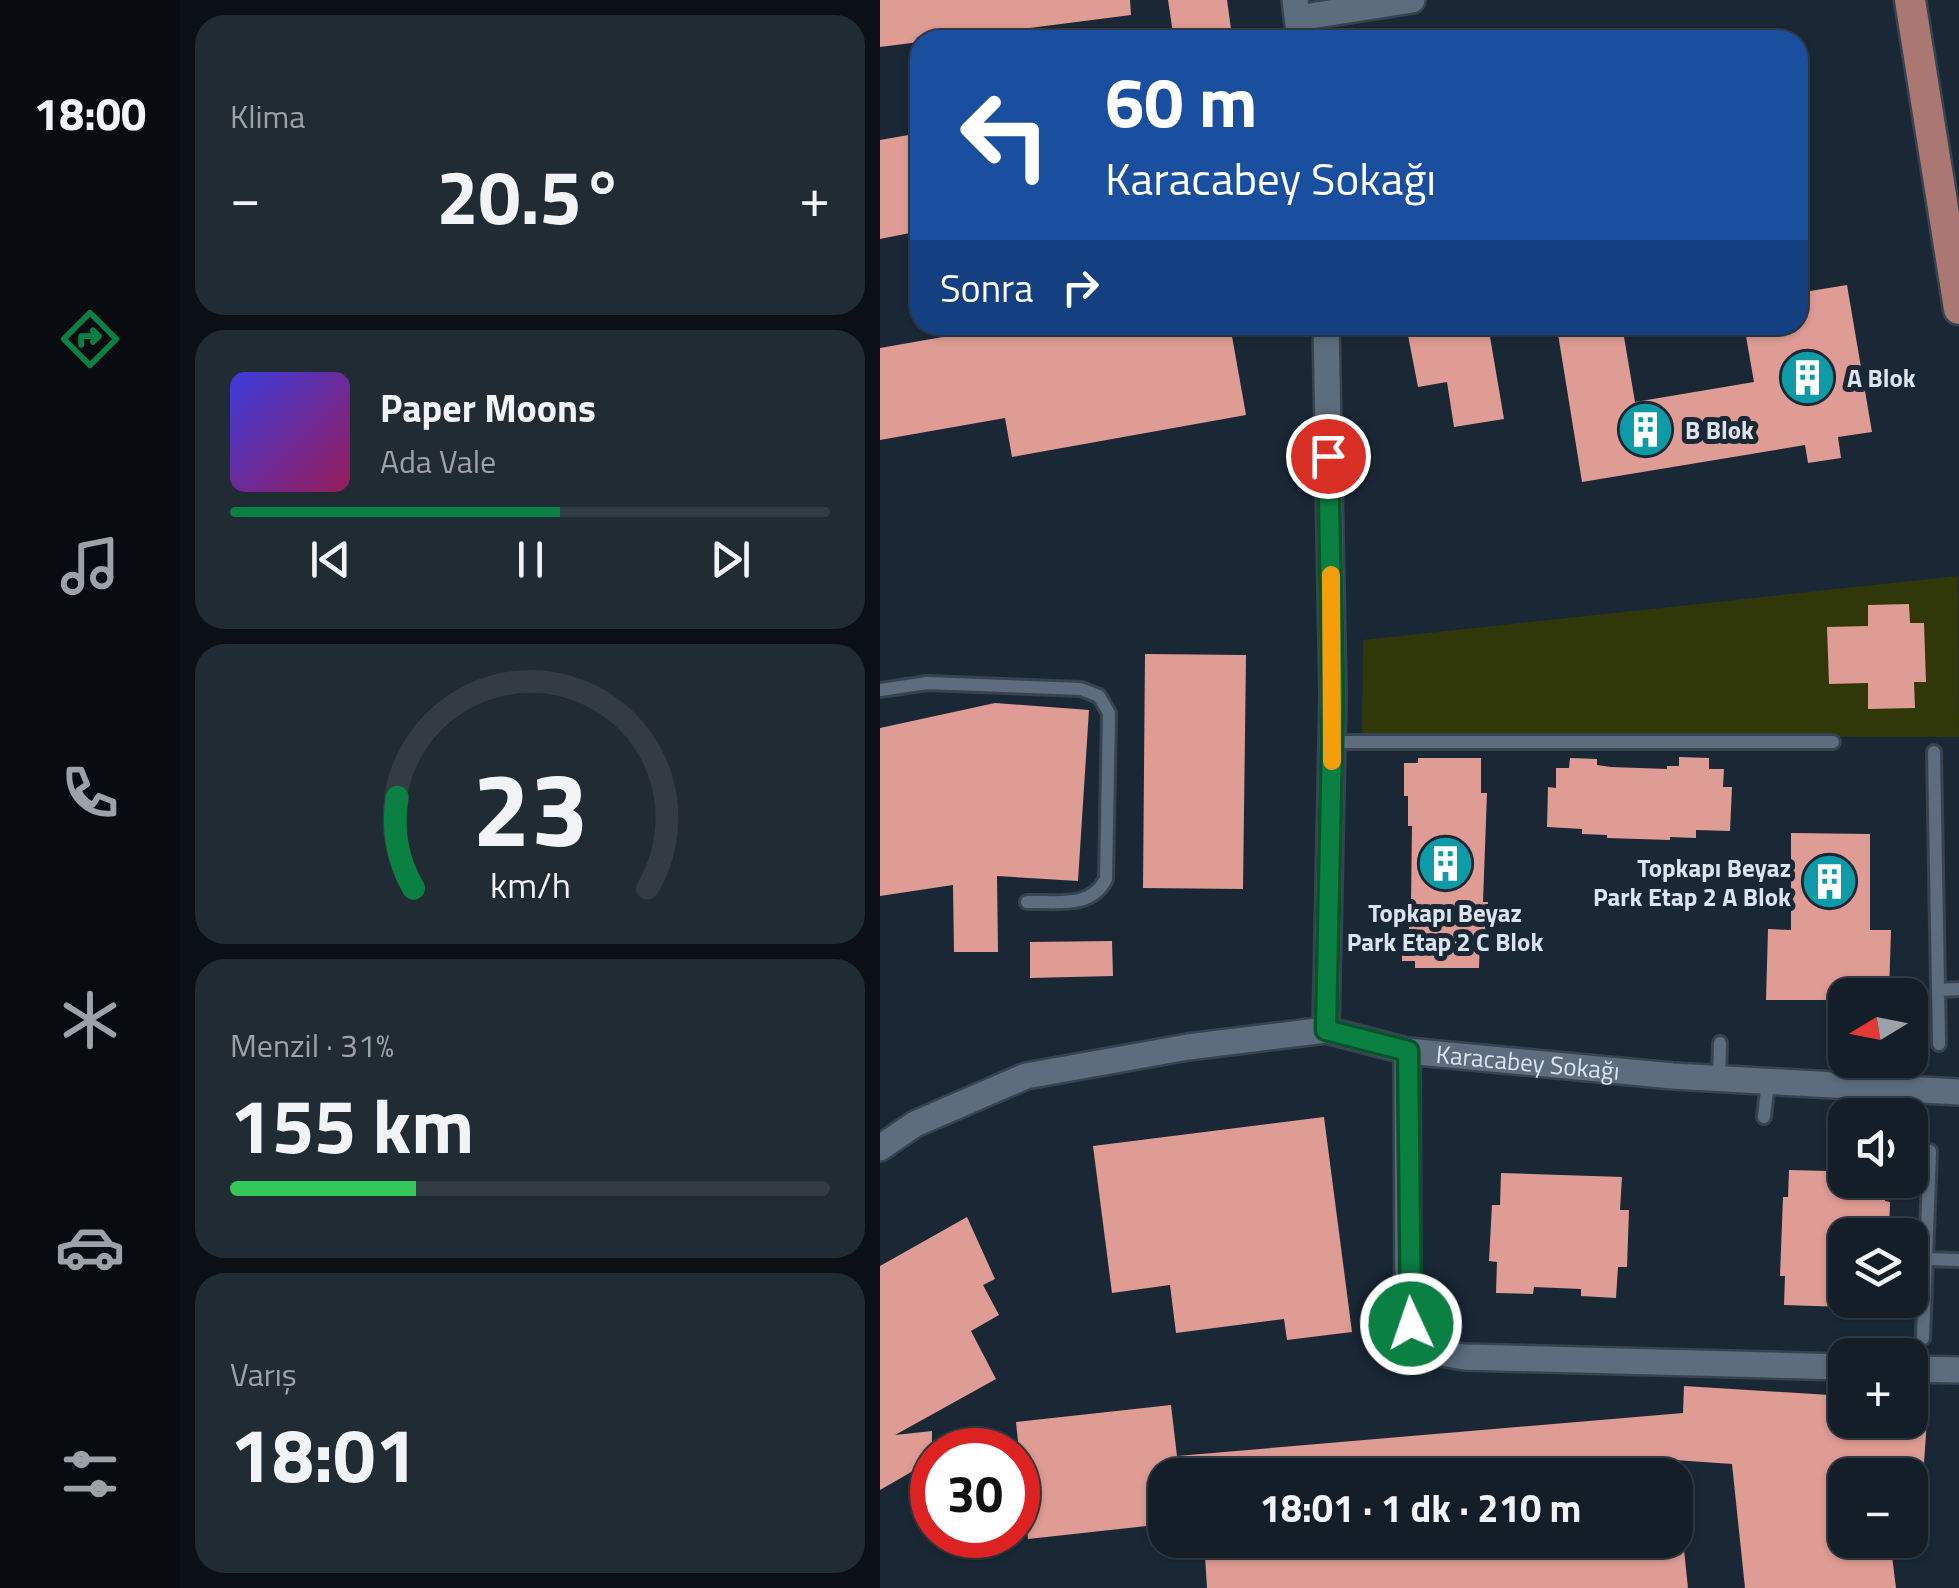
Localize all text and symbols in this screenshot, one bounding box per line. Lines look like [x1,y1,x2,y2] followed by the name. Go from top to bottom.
[1105,48,1258,154] text: 60 m
[940,70,1070,200] icon: left
[34,79,146,147] text: 18:00
[230,92,305,140] text: Klima
[436,139,624,253] text: 20.5°
[1105,144,1436,212] text: Karacabey Sokağı
[230,155,261,238] text: −
[799,155,830,238] text: +
[940,259,1033,317] text: Sonra
[1053,260,1108,315] icon: right
[55,304,125,374] icon: directions
[1778,348,1838,408] building icon: A Blok
[1847,359,1916,397] place label: A Blok
[380,379,596,437] text: Paper Moons
[1616,400,1676,460] building icon: B Blok
[1685,411,1754,449] place label: B Blok
[1286,414,1371,499] pin
[1301,429,1356,484] icon: arrive
[380,437,496,485] text: Ada Vale
[55,531,125,601] icon: music
[303,532,358,587] icon: previous
[503,532,558,587] icon: pause
[703,532,758,587] icon: next
[472,728,588,886] text: 23
[55,758,125,828] icon: phone
[1415,834,1475,894] building icon: Topkapı Beyaz Park Etap 2 C Blok
[1593,849,1791,916] place label: Topkapı Beyaz Park Etap 2 A Blok
[1800,852,1860,912] building icon: Topkapı Beyaz Park Etap 2 A Blok
[490,857,570,912] text: km/h
[1347,894,1543,961] place label: Topkapı Beyaz Park Etap 2 C Blok
[1828,978,1928,1078] north arrow
[1828,978,1928,1558] map controls
[55,985,125,1055] icon: climate
[230,1021,394,1069] text: Menzil · 31%
[1434,1035,1621,1090] street label: Karacabey Sokağı
[230,1068,474,1182] text: 155 km
[1828,1098,1928,1198] button: sound
[55,1212,125,1282] icon: car
[1828,1218,1928,1318] button: layers
[1359,1272,1463,1376] position arrow
[1828,1338,1928,1438] button: +
[230,1350,297,1398] text: Varış
[230,1397,417,1511] text: 18:01
[910,1428,1040,1558] speed limit sign: 30
[55,1439,125,1509] icon: filters
[1828,1458,1928,1558] button: −
[1260,1479,1581,1537] text: 18:01 · 1 dk · 210 m

